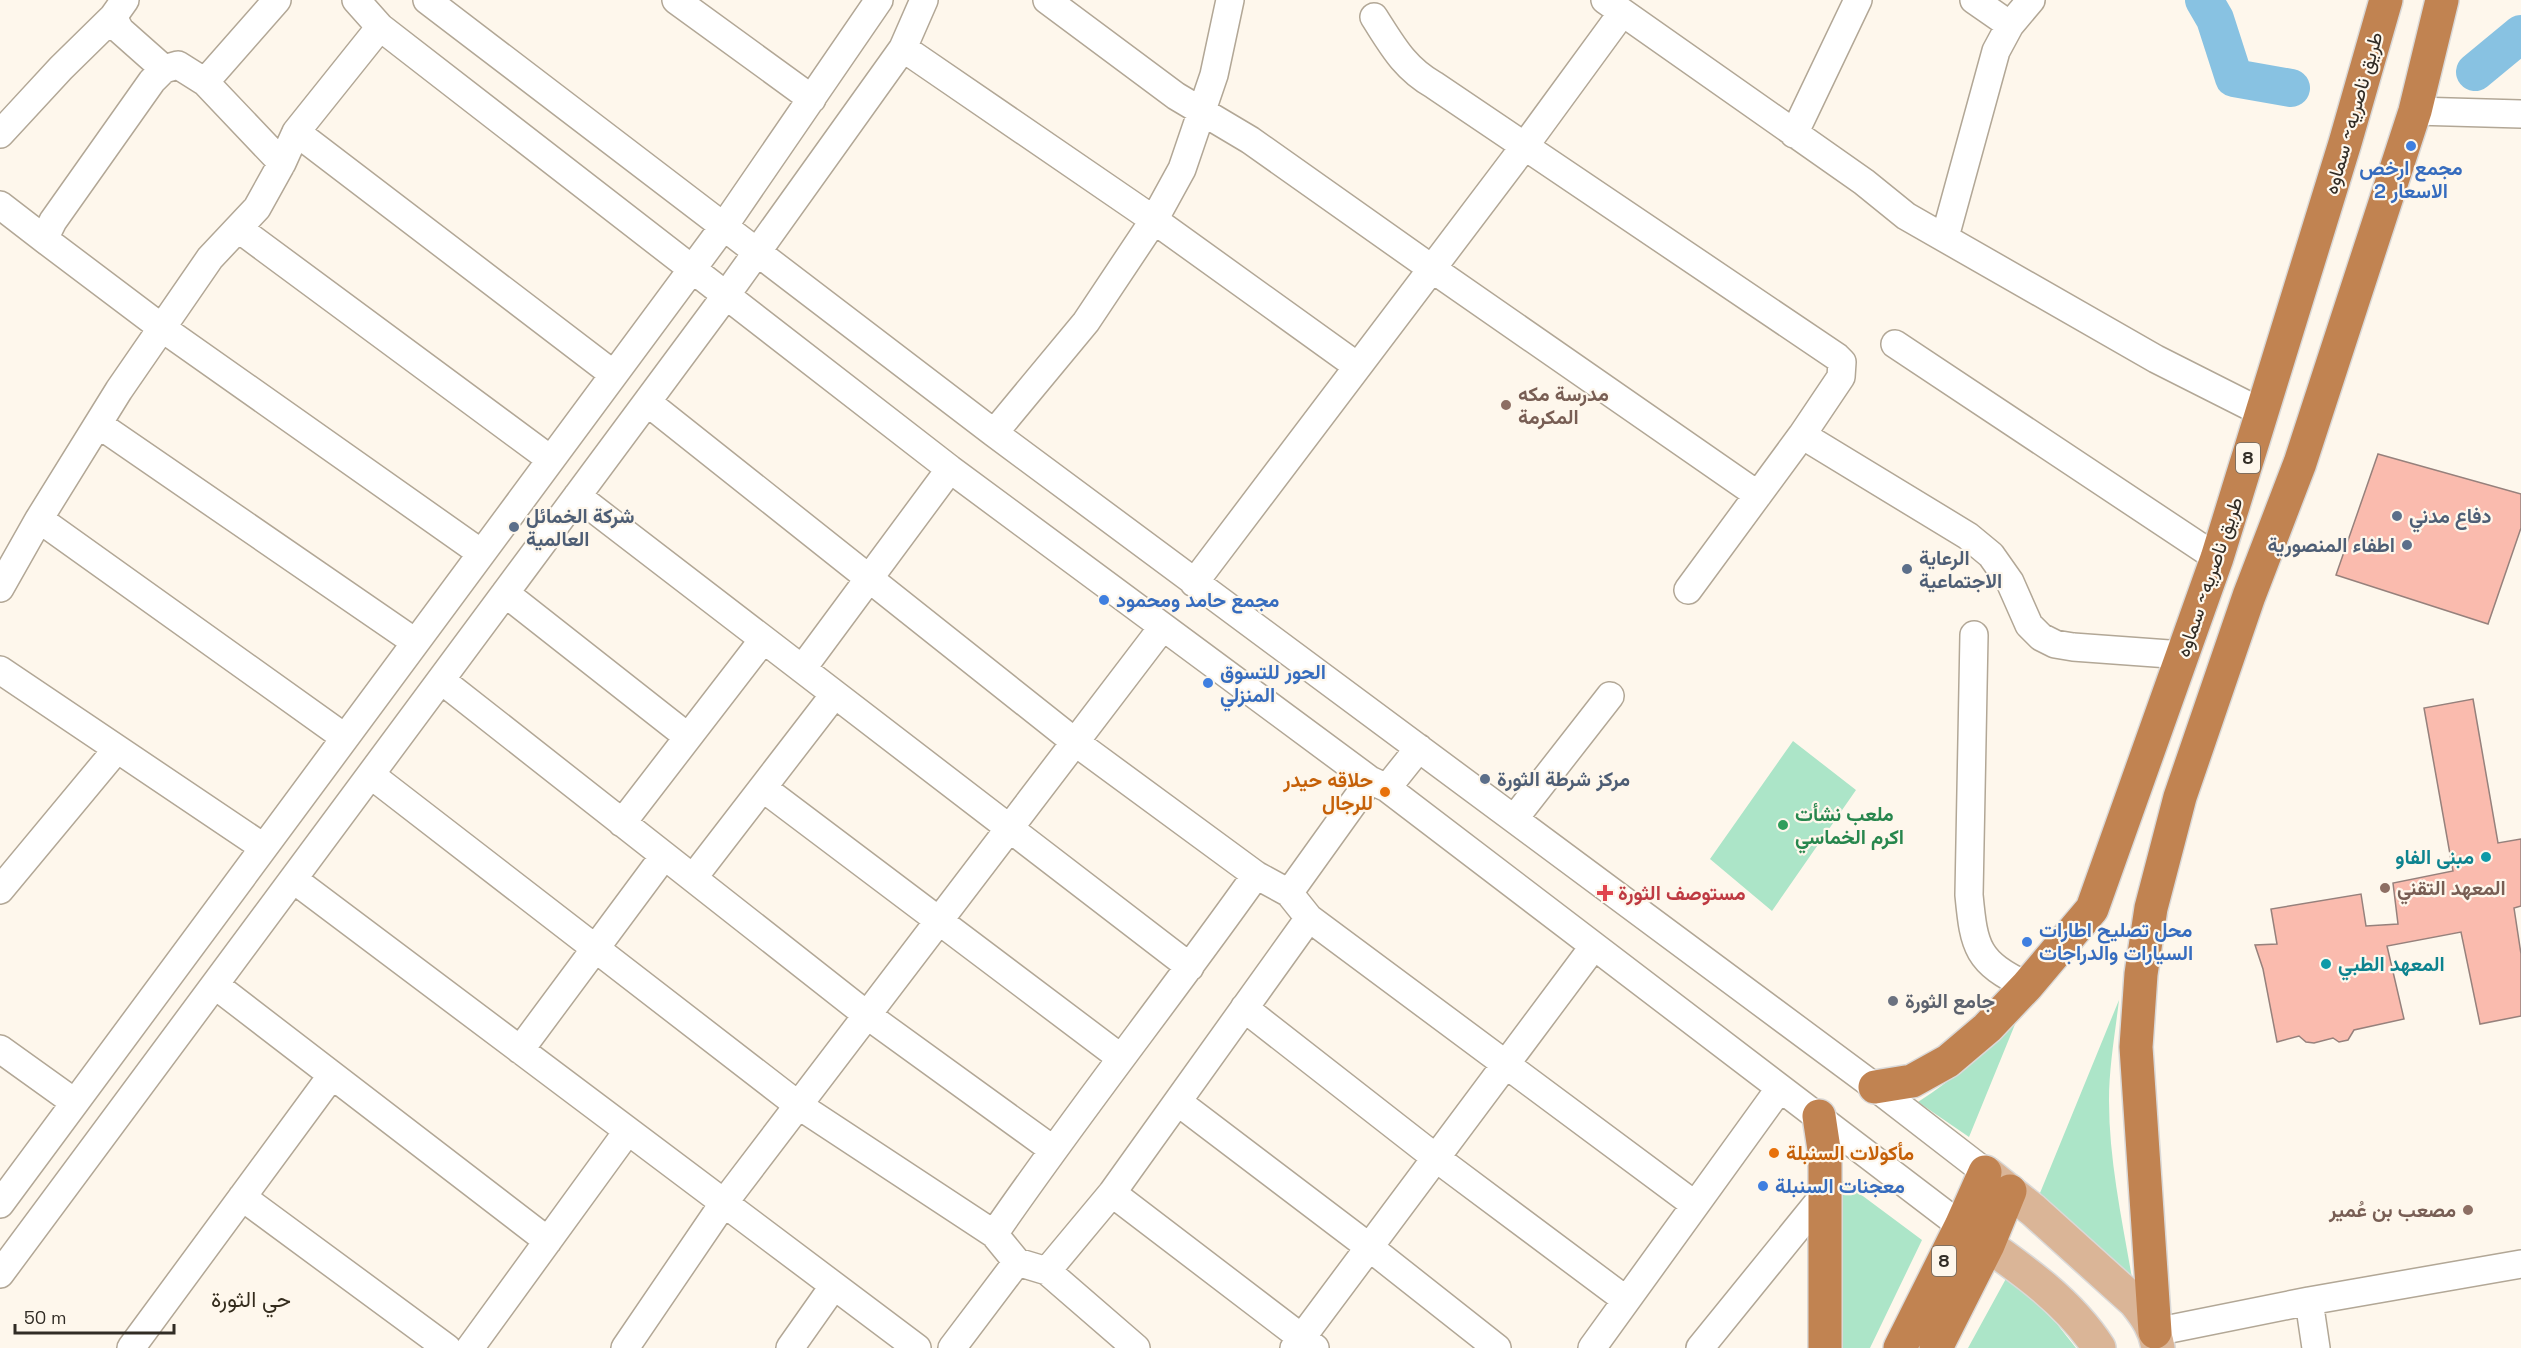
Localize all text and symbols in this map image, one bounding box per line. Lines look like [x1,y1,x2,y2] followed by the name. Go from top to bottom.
[2317,29,2389,197] street label: طريق ناصريه~ سماوه
[2404,139,2418,153] marker: مجمع ارخص الاسعار 2
[2359,155,2463,204] place label: مجمع ارخص الاسعار 2
[1518,381,1609,430] place label: مدرسة مكه المكرمة
[1499,398,1513,412] marker: مدرسة مكه المكرمة
[2236,443,2260,473] road number: 8
[2169,493,2249,661] street label: طريق ناصريه~ سماوه
[526,503,635,552] place label: شركة الخمائل العالمية
[2409,503,2492,533] place label: دفاع مدني
[2390,509,2404,523] marker: دفاع مدني
[507,520,521,534] marker: شركة الخمائل العالمية
[2267,532,2395,558] place label: اطفاء المنصورية
[2400,538,2414,552] marker: اطفاء المنصورية
[1919,545,2002,594] place label: الرعاية الاجتماعية
[1900,562,1914,576] marker: الرعاية الاجتماعية
[1116,587,1280,614] place label: مجمع حامد ومحمود
[1097,593,1111,607] marker: مجمع حامد ومحمود
[1220,659,1326,712] place label: الحور للتسوق المنزلي
[1201,676,1215,690] marker: الحور للتسوق المنزلي
[1497,766,1630,792] place label: مركز شرطة الثورة
[1282,767,1373,816] place label: حلاقه حيدر للرجال
[1478,772,1492,786] marker: مركز شرطة الثورة
[1378,785,1392,799] marker: حلاقه حيدر للرجال
[1795,801,1904,854] place label: ملعب نشأت اكرم الخماسي
[1776,818,1790,832] marker: ملعب نشأت اكرم الخماسي
[2395,844,2474,870] place label: مبنى الفاو
[2479,850,2493,864] marker: مبنى الفاو
[2397,875,2506,905] place label: المعهد التقني
[1618,880,1746,906] place label: مستوصف الثورة
[2378,881,2392,895] marker: المعهد التقني
[1596,884,1614,902] marker: مستوصف الثورة
[2039,917,2193,966] place label: محل تصليح اطارات السيارات والدراجات
[2020,935,2034,949] marker: محل تصليح اطارات السيارات والدراجات
[2338,951,2445,981] place label: المعهد الطبي
[2319,957,2333,971] marker: المعهد الطبي
[1905,988,1995,1015] place label: جامع الثورة
[1886,994,1900,1008] marker: جامع الثورة
[1786,1140,1914,1166] place label: مأكولات السنبلة
[1767,1146,1781,1160] marker: مأكولات السنبلة
[1775,1173,1905,1199] place label: معجنات السنبلة
[1756,1179,1770,1193] marker: معجنات السنبلة
[2328,1197,2456,1223] place label: مصعب بن عُمير
[2461,1203,2475,1217] marker: مصعب بن عُمير
[1932,1246,1956,1276] road number: 8
[211,1285,291,1318] district label: حي الثورة
[15,1297,174,1335] scale bar
[24,1306,66,1329] text: 50 m

